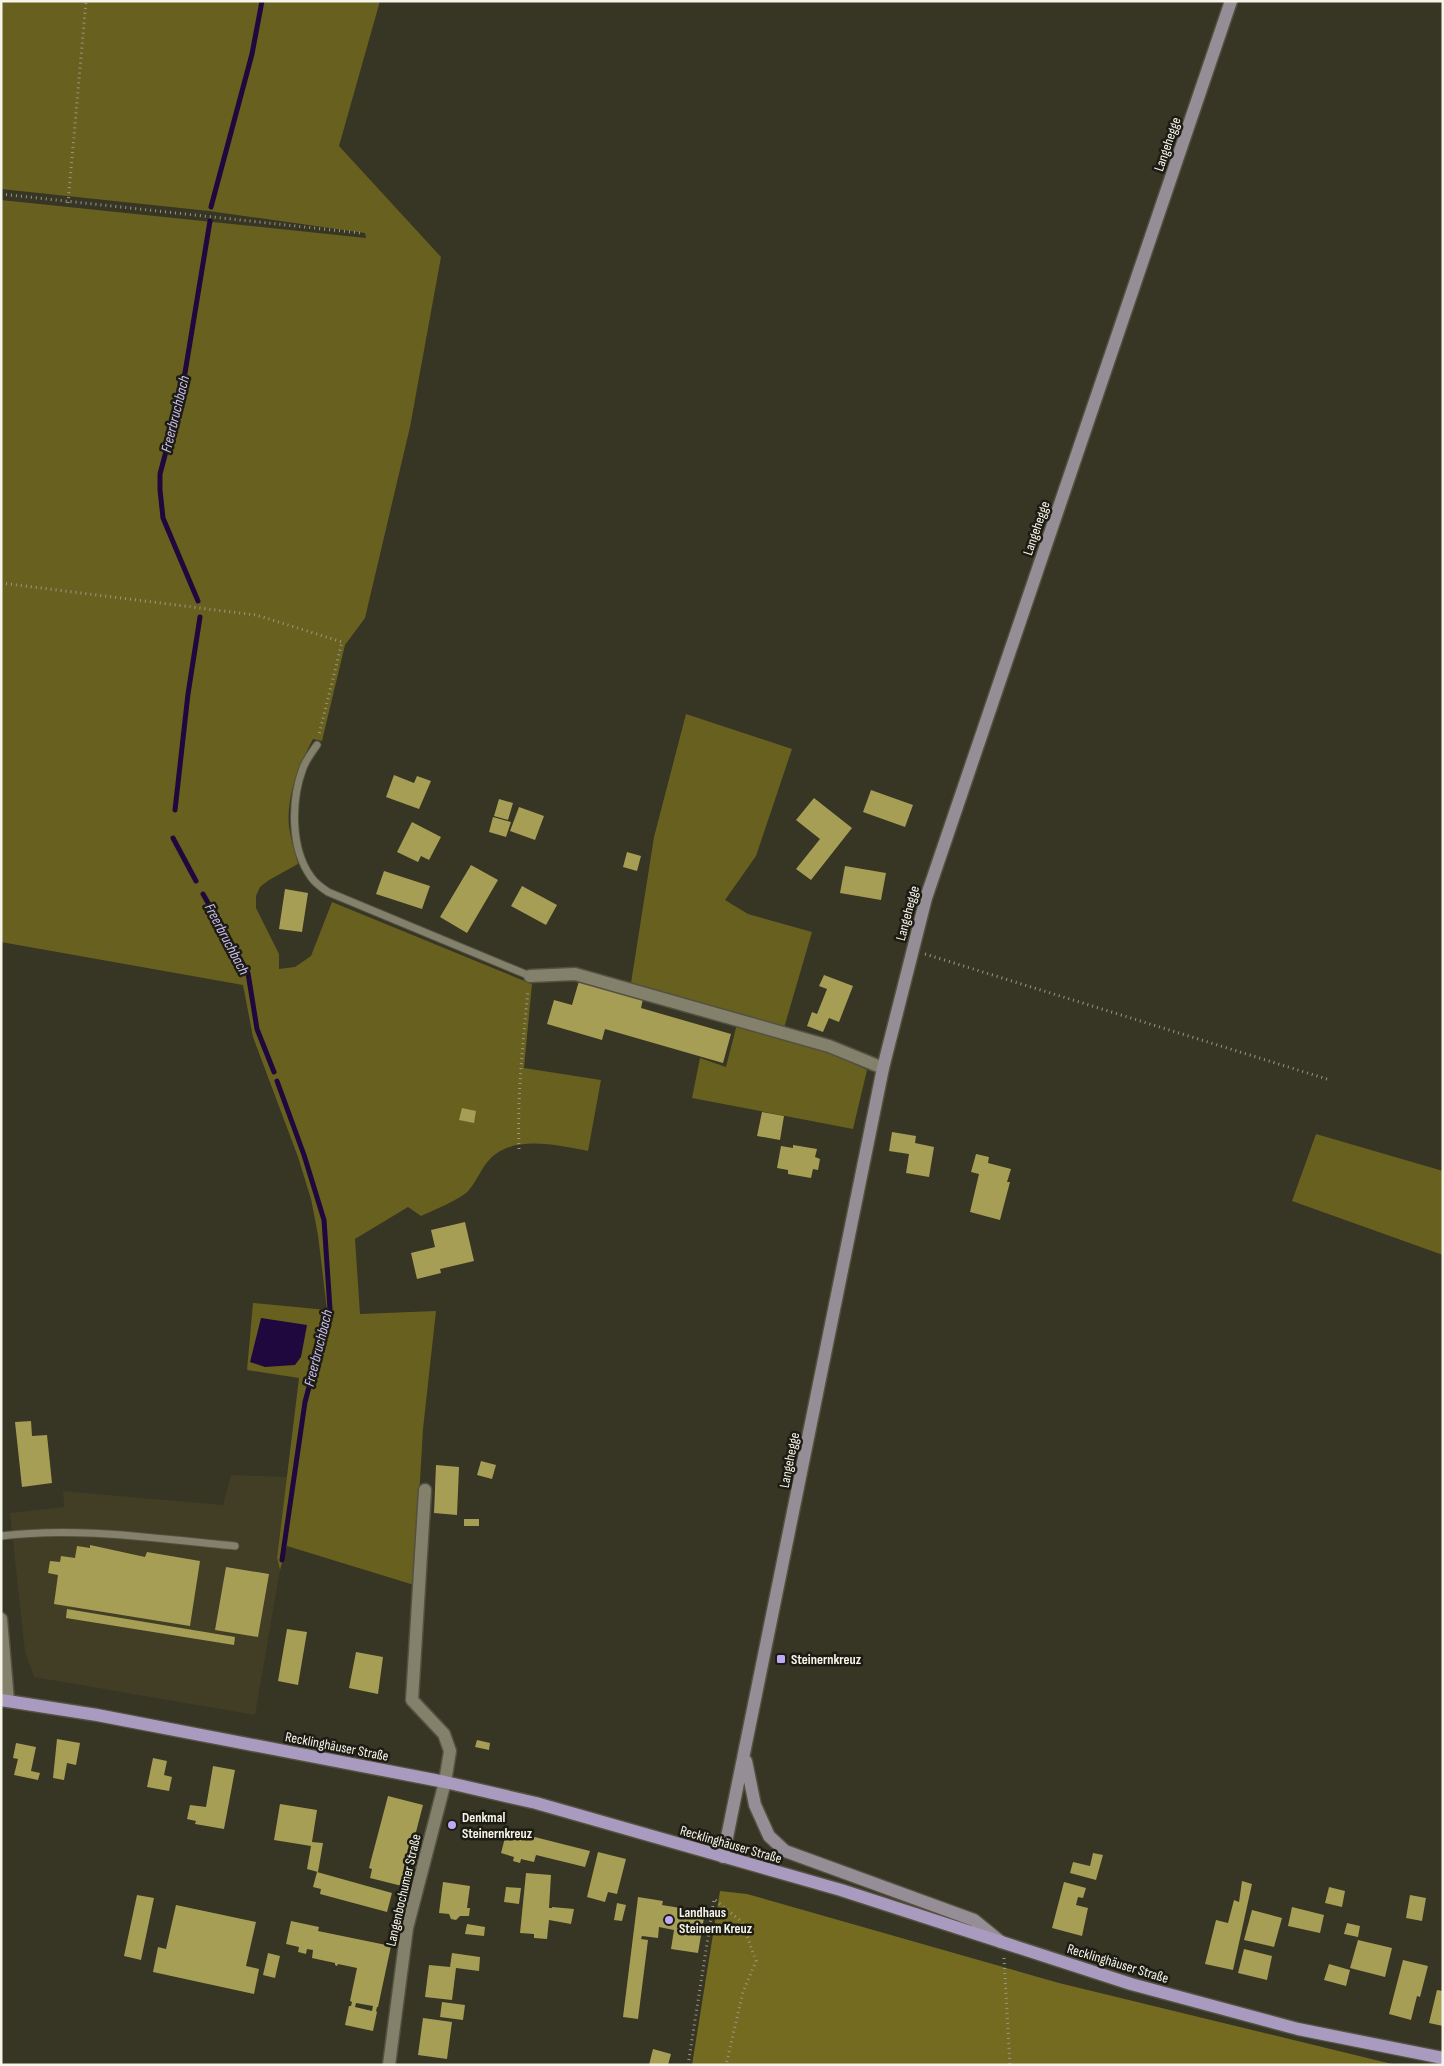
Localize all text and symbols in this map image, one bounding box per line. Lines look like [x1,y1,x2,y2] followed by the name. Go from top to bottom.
[1150,115,1185,173] street label: Langehegge
[157,374,194,454] water label: Freerbruchbach
[1019,499,1054,557] street label: Langehegge
[892,884,923,942] street label: Langehegge
[200,900,253,978] water label: Freerbruchbach
[300,1308,337,1388] water label: Freerbruchbach
[776,1431,803,1489] street label: Langehegge
[791,1651,862,1668] place label: Steinernkreuz
[775,1653,787,1665] marker: Steinernkreuz
[284,1728,390,1765] street label: Recklinghäuser Straße
[462,1809,533,1842] place label: Denkmal Steinernkreuz
[446,1819,458,1831] marker: Denkmal Steinernkreuz
[678,1822,784,1867] street label: Recklinghäuser Straße
[382,1832,425,1948] street label: Langenbochumer Straße
[679,1904,753,1937] place label: Landhaus Steinern Kreuz
[663,1914,675,1926] marker: Landhaus Steinern Kreuz
[1065,1940,1171,1987] street label: Recklinghäuser Straße

